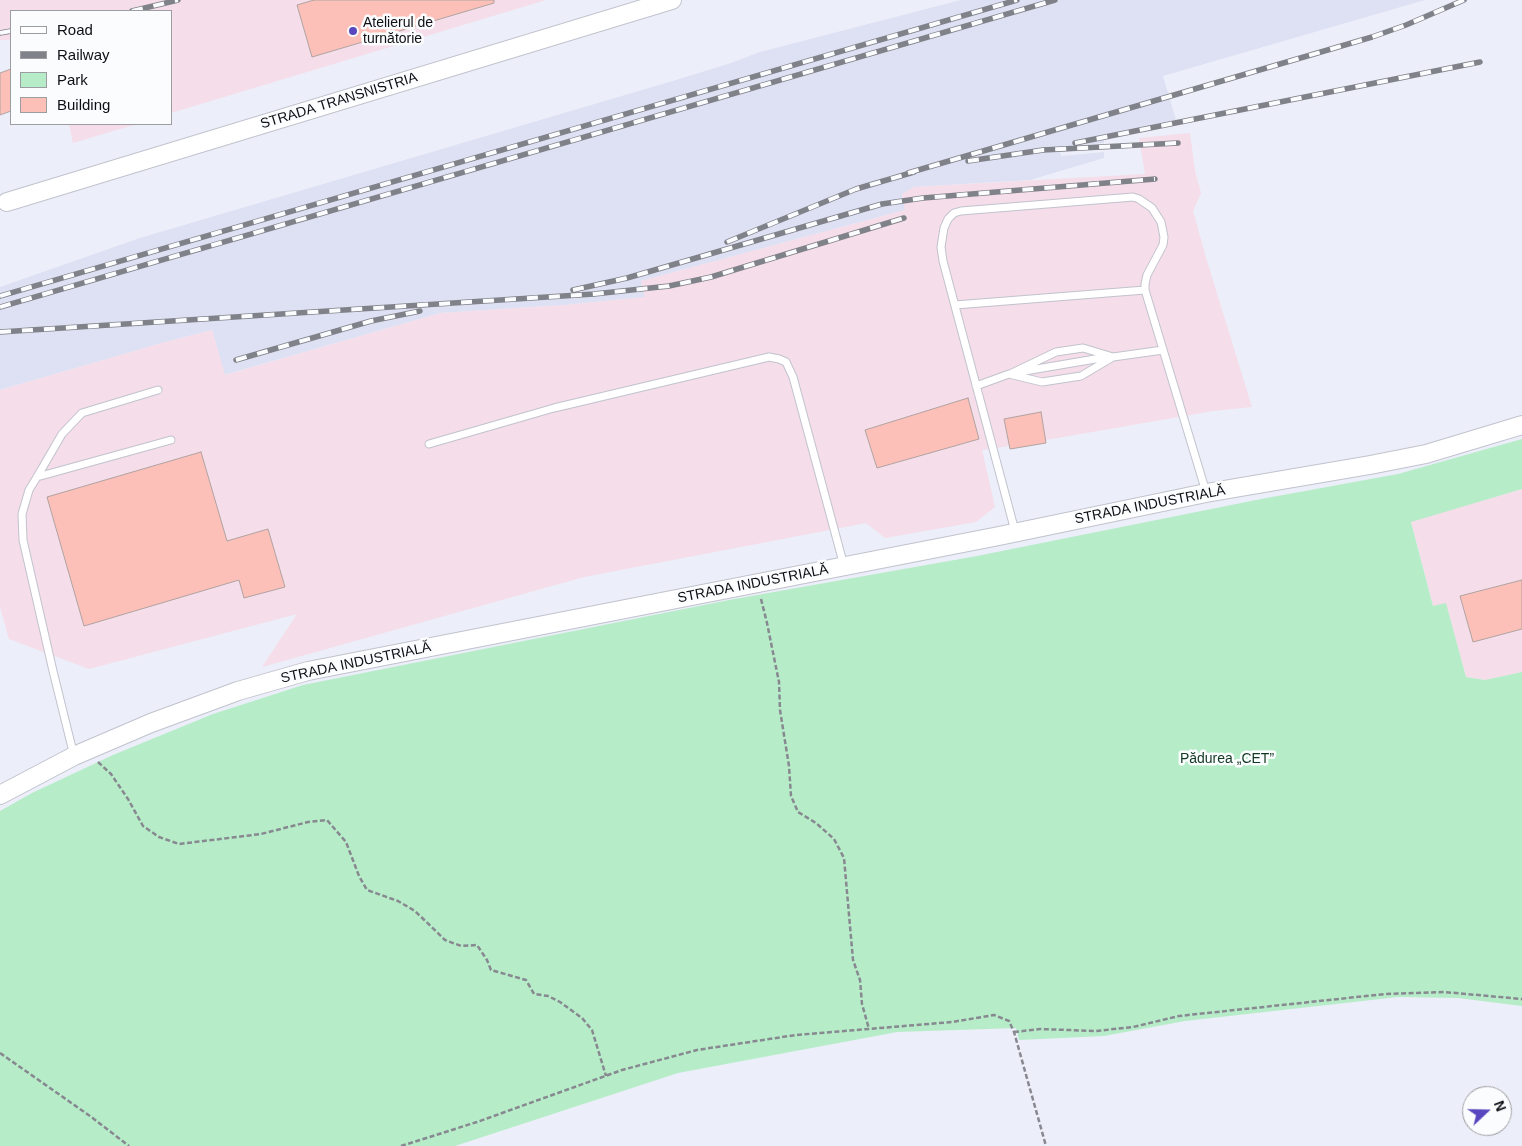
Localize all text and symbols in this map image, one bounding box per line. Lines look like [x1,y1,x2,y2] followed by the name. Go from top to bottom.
[10,10,172,125] legend
[363,15,433,48] place label: Atelierul de turnătorie
[57,21,93,38] text: Road
[347,25,359,37] marker: Atelierul de turnătorie
[57,46,110,63] text: Railway
[258,69,420,133] street label: STRADA TRANSNISTRIA
[57,71,88,88] text: Park
[57,96,110,113] text: Building
[1073,482,1227,528] street label: STRADA INDUSTRIALĂ
[676,561,830,607] street label: STRADA INDUSTRIALĂ
[279,639,433,687] street label: STRADA INDUSTRIALĂ
[1180,751,1274,767] park label: Pădurea „CET”
[1462,1086,1512,1136] north arrow
[1491,1098,1509,1114] text: N

